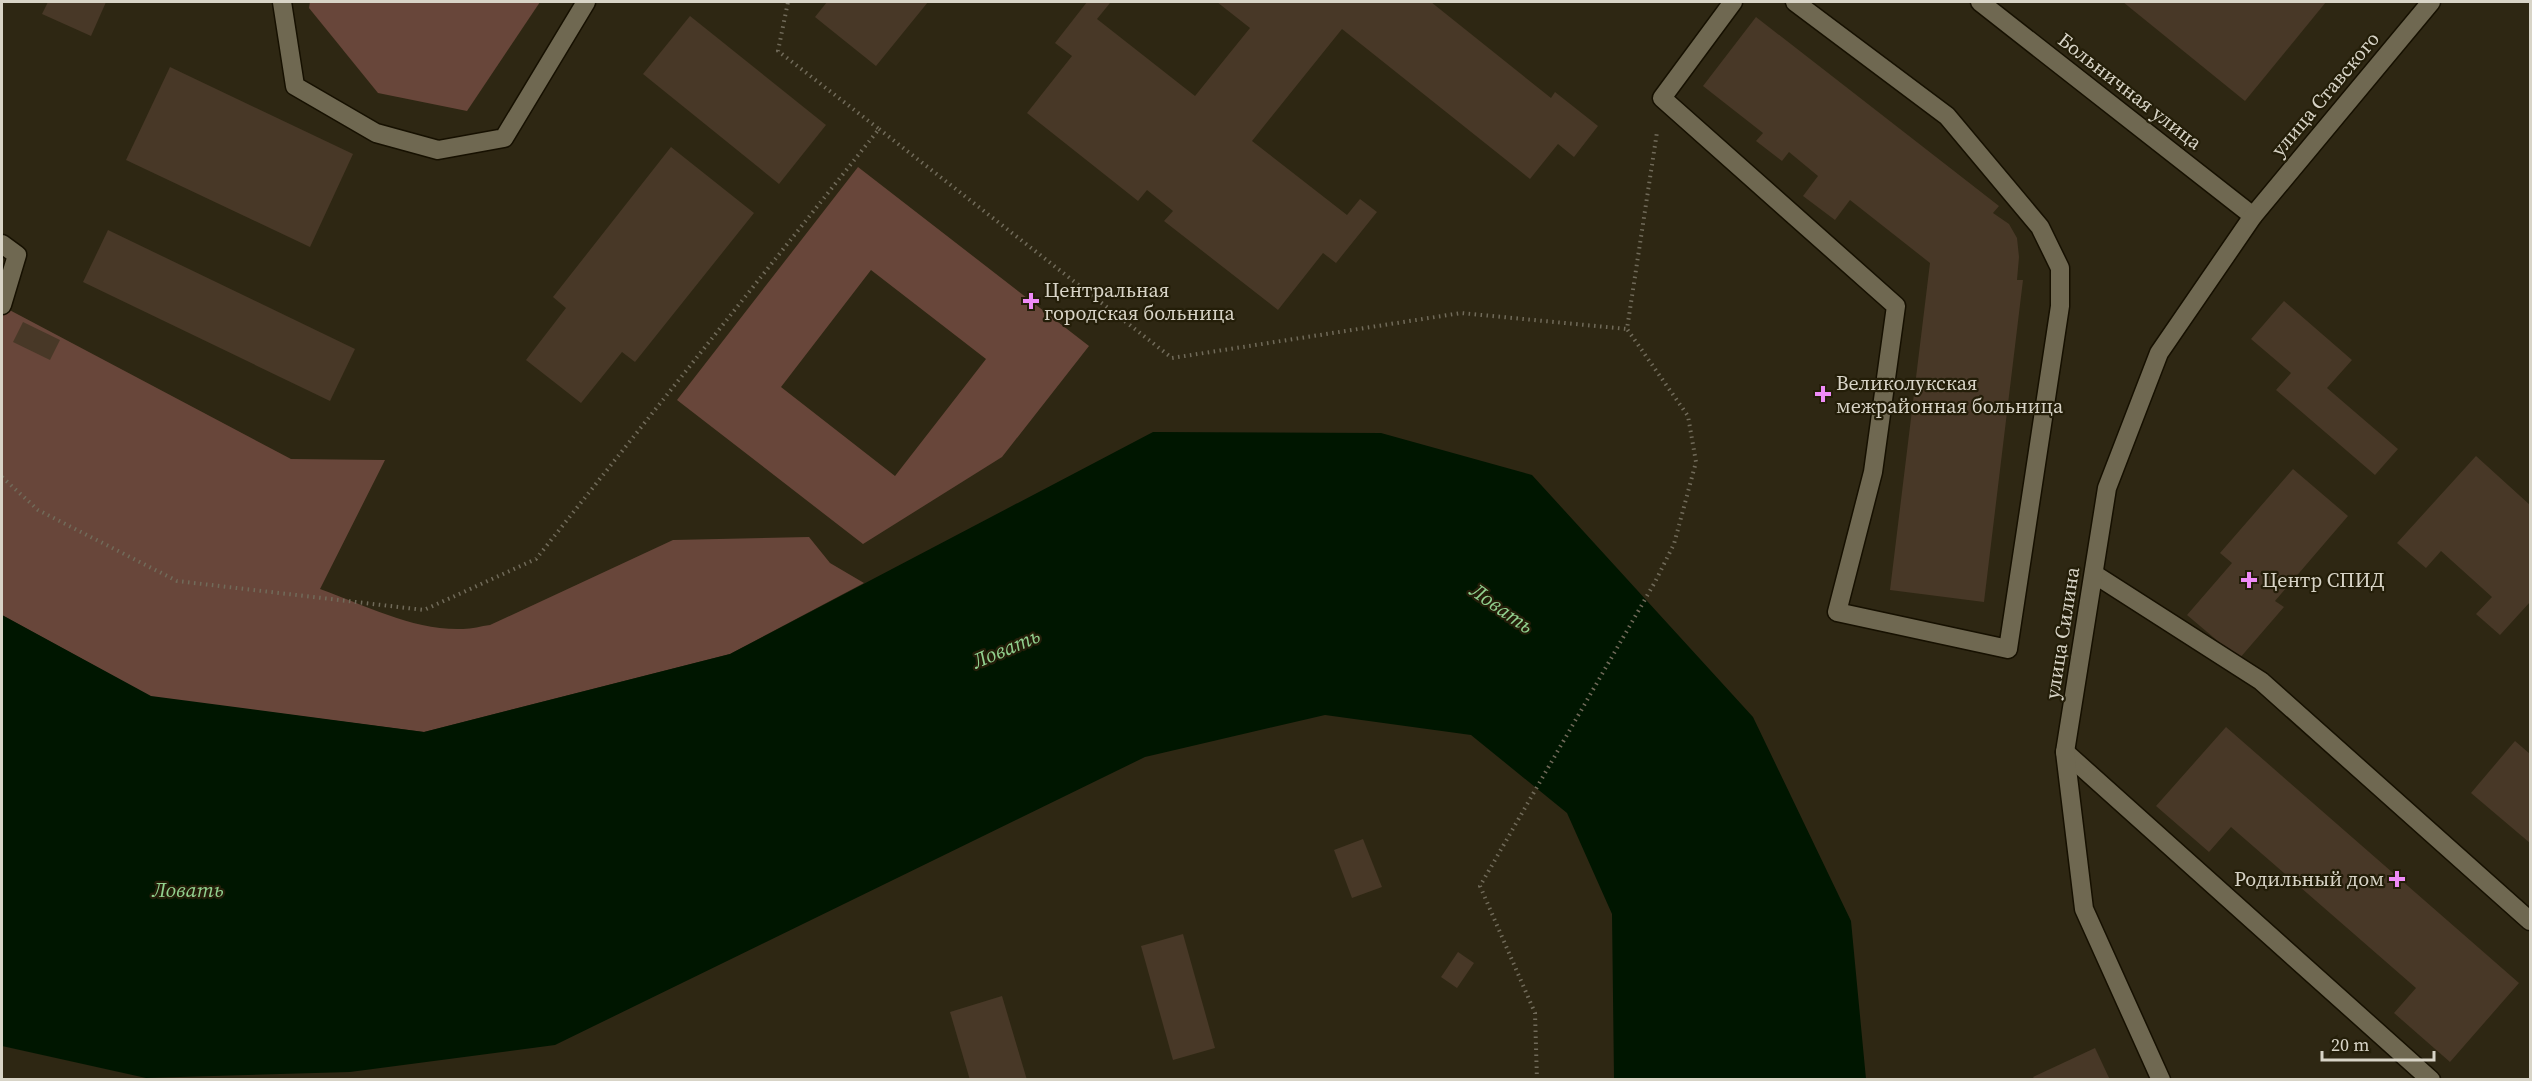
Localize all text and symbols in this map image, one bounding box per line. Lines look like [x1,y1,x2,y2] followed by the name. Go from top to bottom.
[2052,26,2208,157] street label: Больничная улица
[2264,26,2386,162] street label: улица Ставского
[1044,276,1235,327] place label: Центральная городская больница
[1022,292,1040,310] marker: Центральная городская больница
[1836,369,2064,420] place label: Великолукская межрайонная больница
[1814,385,1832,403] marker: Великолукская межрайонная больница
[2038,564,2086,701] street label: улица Силина
[2262,566,2385,594] place label: Центр СПИД
[2240,571,2258,589] marker: Центр СПИД
[1464,575,1540,640] water label: Ловать
[967,621,1045,676] water label: Ловать
[2234,865,2384,893] place label: Родильный дом
[2388,870,2406,888] marker: Родильный дом
[152,875,224,904] water label: Ловать
[2322,1024,2434,1062] scale bar
[2331,1032,2369,1057] text: 20 m

